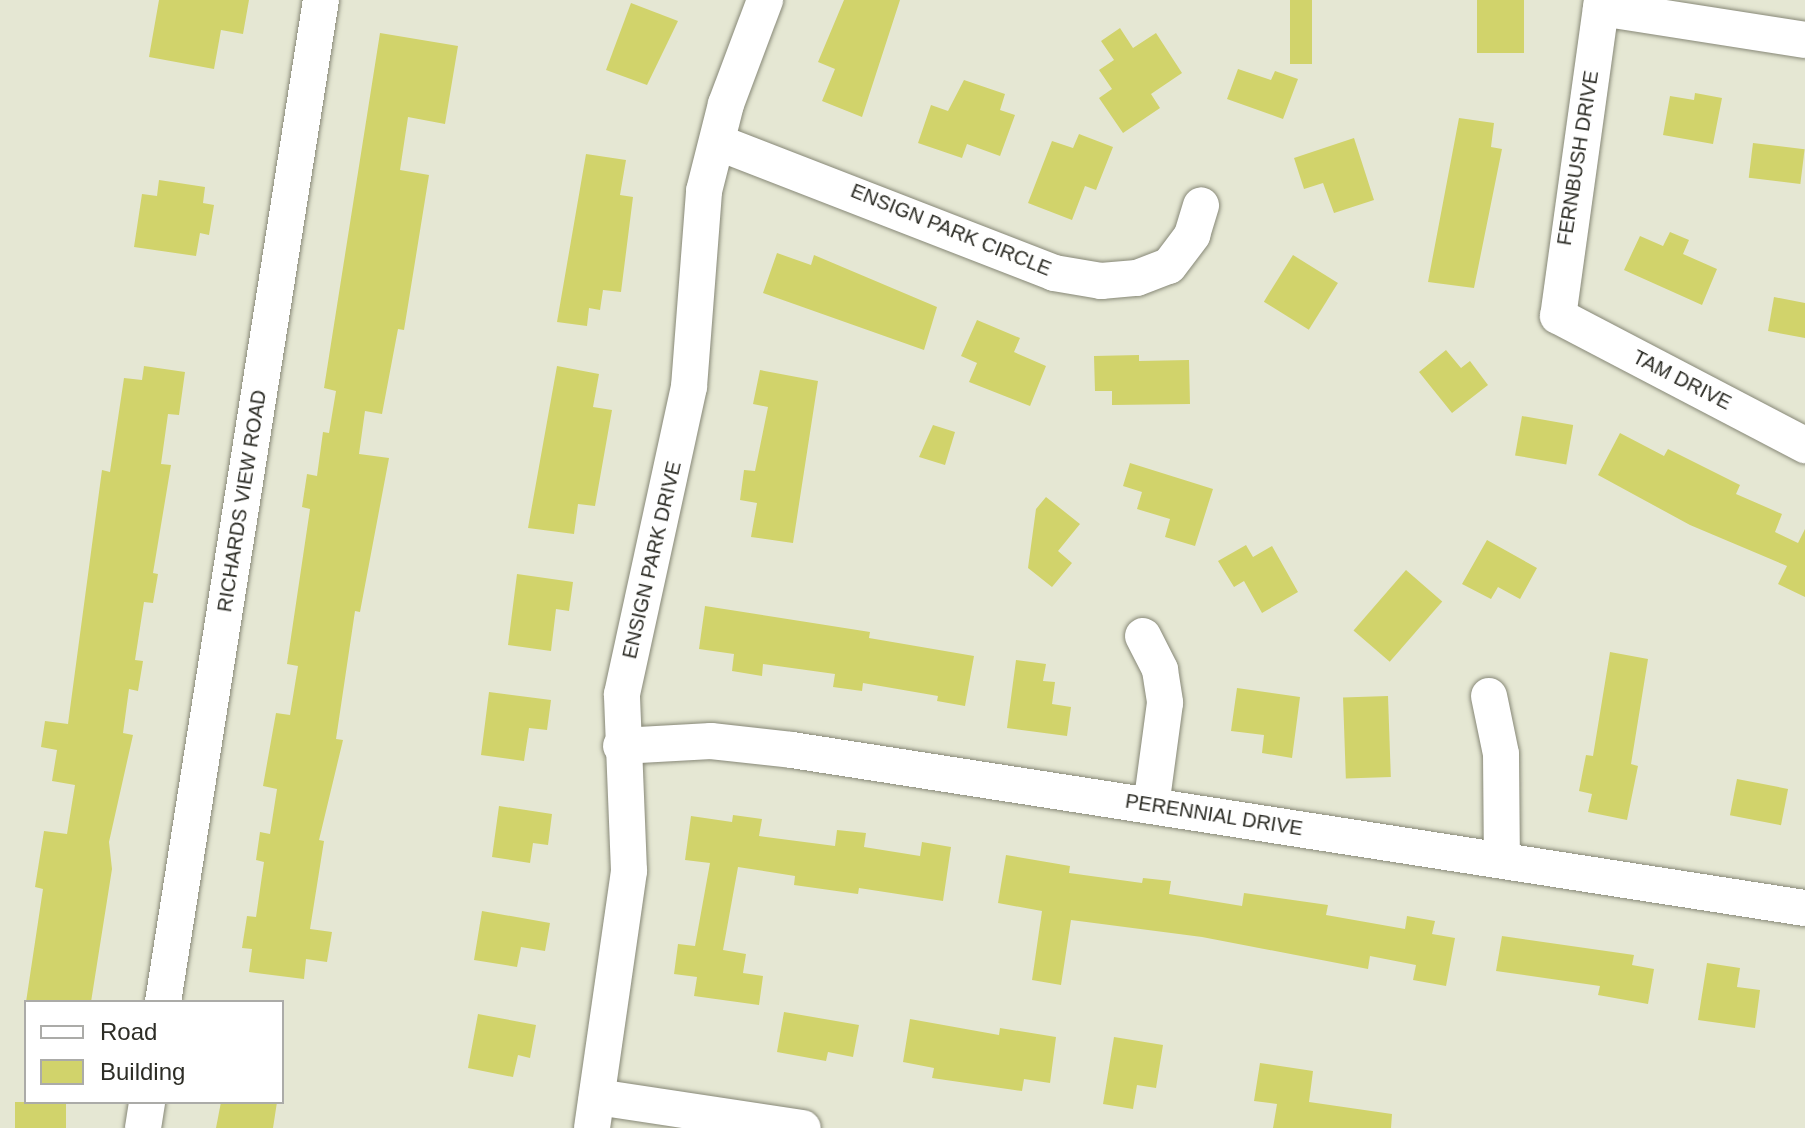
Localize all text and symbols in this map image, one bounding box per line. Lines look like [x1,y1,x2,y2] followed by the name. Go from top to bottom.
[1552,69,1604,247] street label: FERNBUSH DRIVE
[847,179,1055,281] street label: ENSIGN PARK CIRCLE
[1629,345,1735,415] street label: TAM DRIVE
[213,388,271,614] street label: RICHARDS VIEW ROAD
[618,459,686,661] street label: ENSIGN PARK DRIVE
[1123,789,1305,841] street label: PERENNIAL DRIVE
[24,1000,284,1104] legend
[100,1018,157,1045] text: Road
[100,1058,185,1085] text: Building

